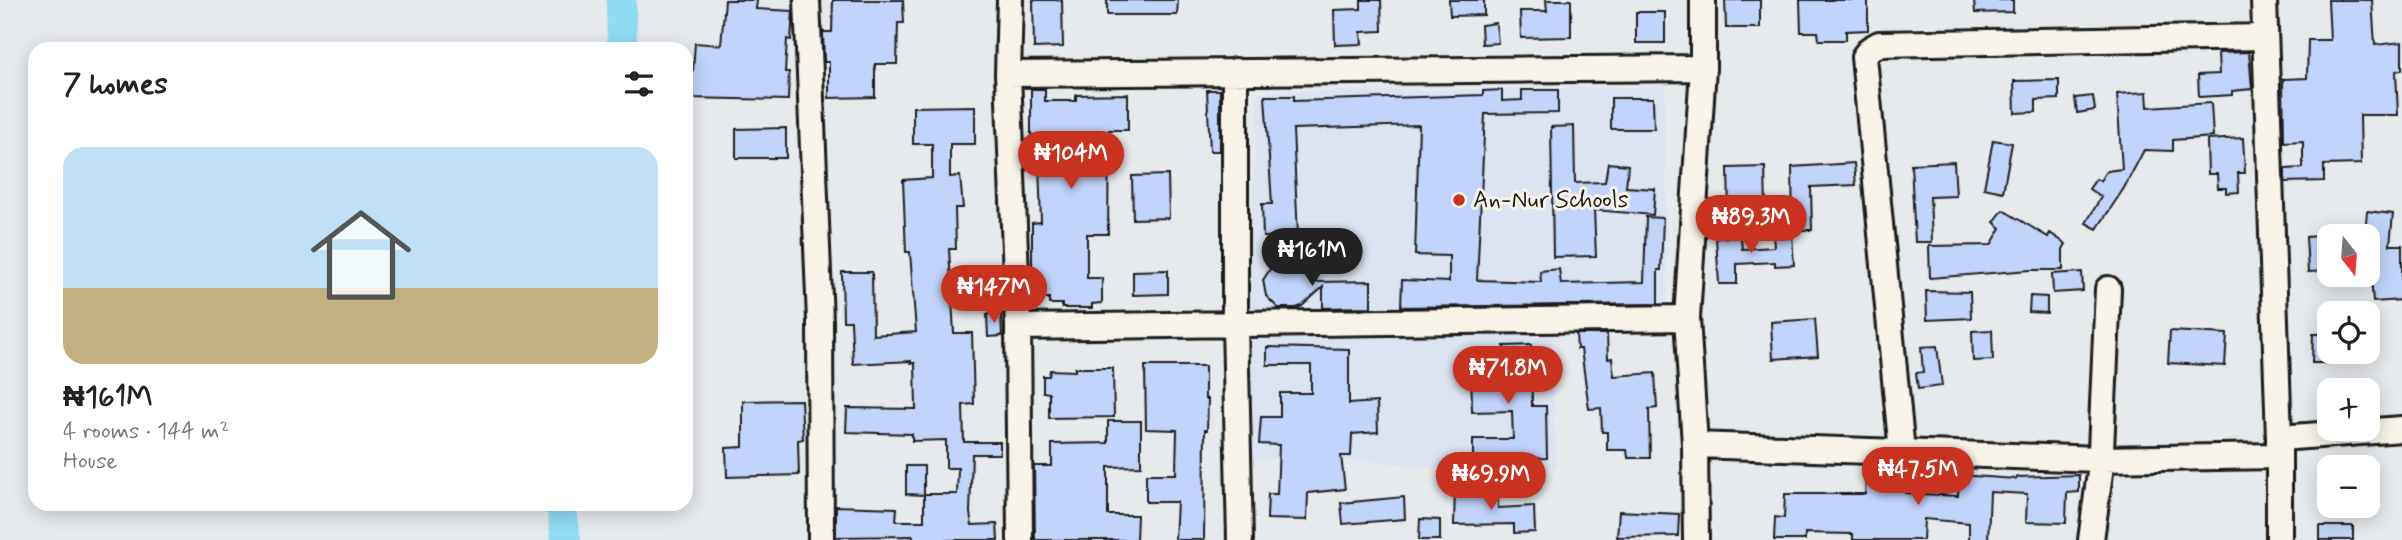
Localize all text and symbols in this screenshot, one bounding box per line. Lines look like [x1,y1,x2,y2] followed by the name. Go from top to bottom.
[63,65,168,104] text: 7 homes
[620,65,658,103] icon: filters
[1022,132,1120,191] pin: ₦104M
[1034,139,1108,169] text: ₦104M
[1473,185,1629,216] place label: An-Nur Schools
[298,192,424,318] icon: home
[1451,192,1467,208] marker: An-Nur Schools
[1694,196,1808,255] pin: ₦89.3M
[1712,203,1790,233] text: ₦89.3M
[2317,224,2380,287] north arrow
[2317,224,2380,518] map controls
[1263,229,1361,288] pin: ₦161M
[1278,236,1346,266] text: ₦161M
[945,266,1043,325] pin: ₦147M
[957,273,1031,303] text: ₦147M
[2317,301,2380,364] button: locate
[1451,346,1565,406] pin: ₦71.8M
[1469,354,1547,384] text: ₦71.8M
[63,378,153,417] text: ₦161M
[2317,378,2380,441] button: +
[63,417,230,447] text: 4 rooms · 144 m²
[63,447,117,477] text: House
[1861,448,1975,507] pin: ₦47.5M
[1434,452,1548,512] pin: ₦69.9M
[1878,455,1958,485] text: ₦47.5M
[2317,455,2380,518] button: −
[1452,460,1530,490] text: ₦69.9M

